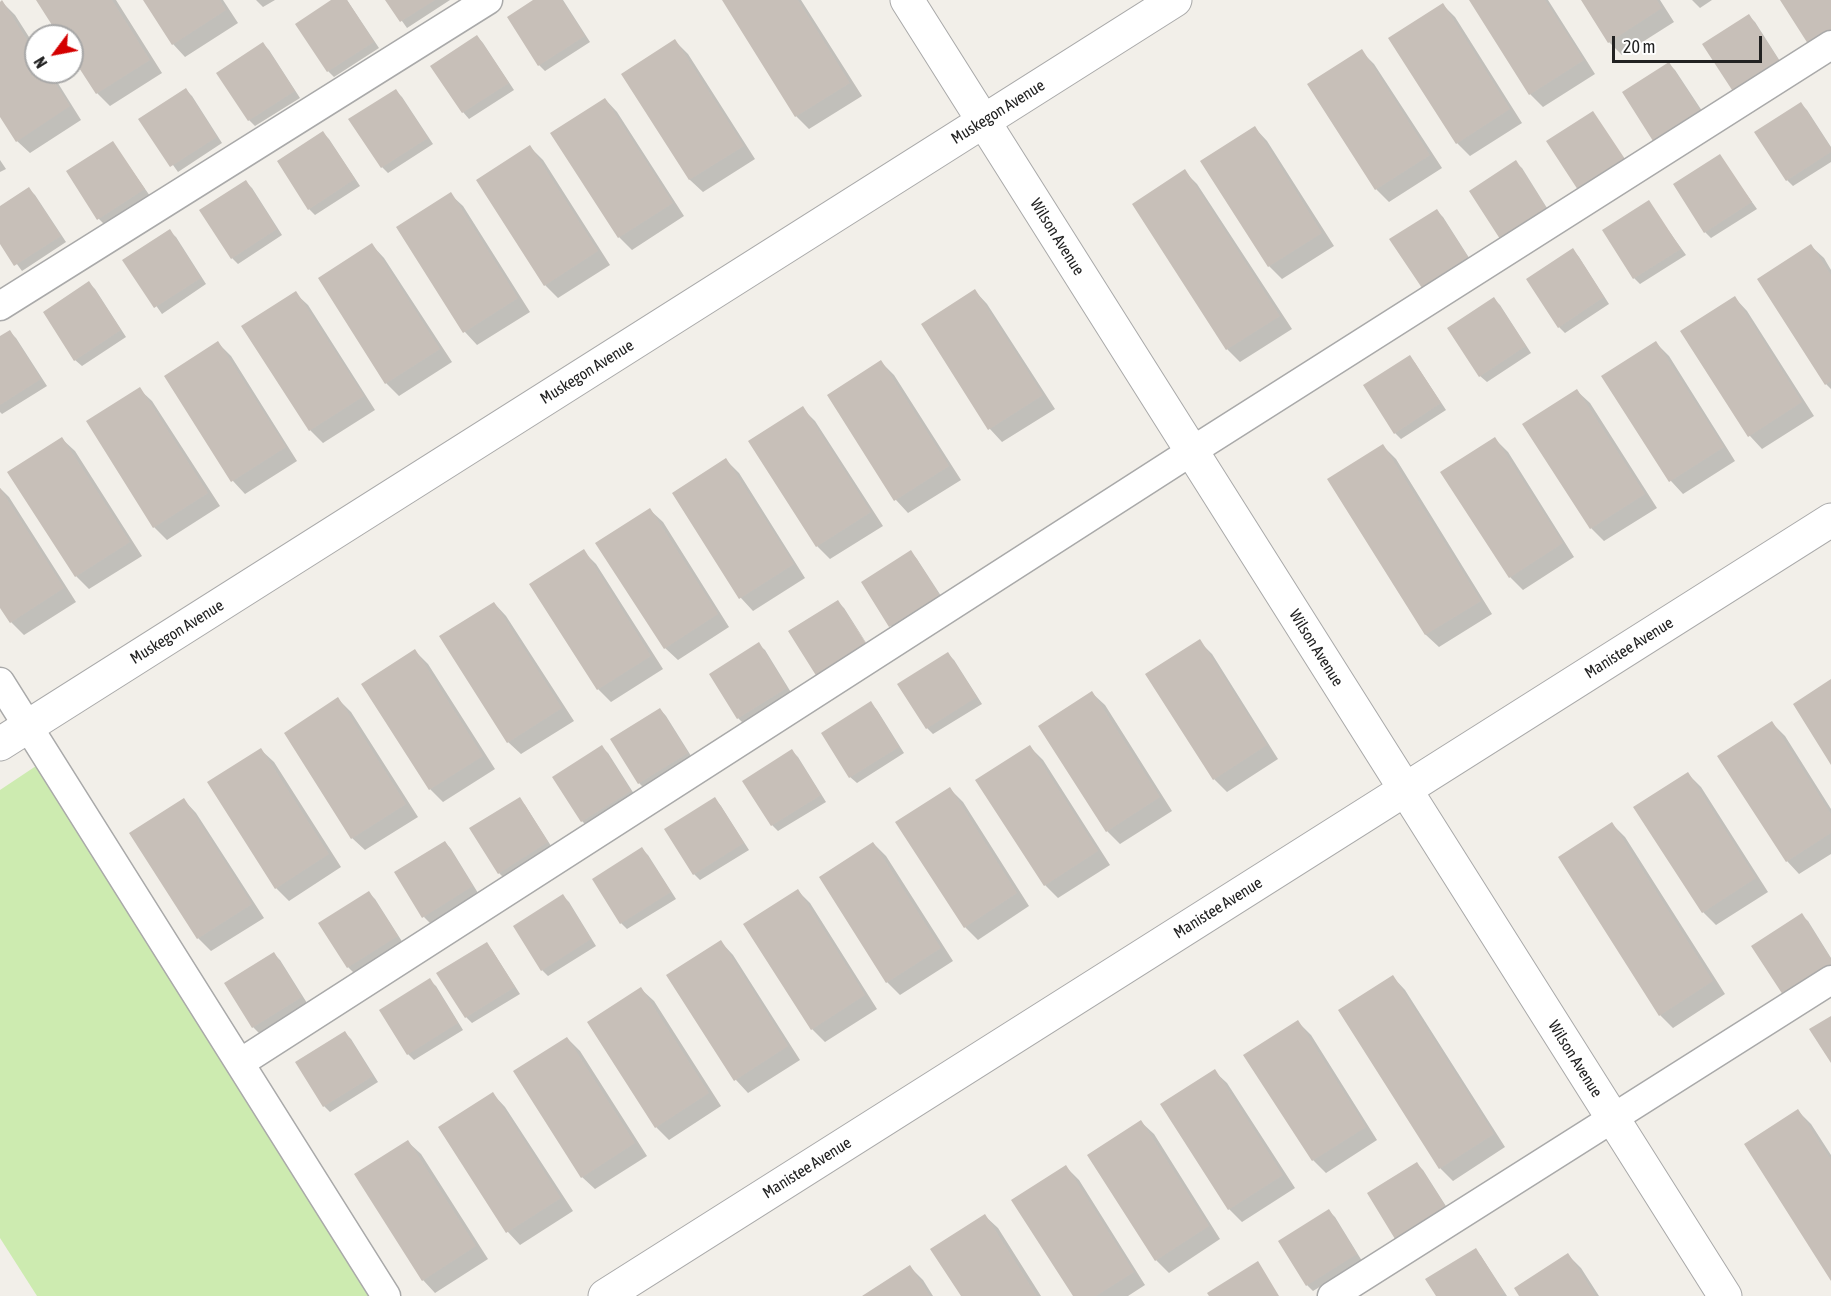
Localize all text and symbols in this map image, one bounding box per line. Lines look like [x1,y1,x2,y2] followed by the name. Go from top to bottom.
[24,24,84,84] north arrow
[1615,24,1765,62] scale bar
[1623,36,1655,57] text: 20 m
[30,54,51,71] text: N
[948,76,1048,148] street label: Muskegon Avenue
[1026,195,1088,279] street label: Wilson Avenue
[537,336,637,408] street label: Muskegon Avenue
[127,596,227,668] street label: Muskegon Avenue
[1285,606,1347,690] street label: Wilson Avenue
[1581,613,1677,683] street label: Manistee Avenue
[1170,873,1266,943] street label: Manistee Avenue
[1544,1017,1606,1101] street label: Wilson Avenue
[759,1133,855,1203] street label: Manistee Avenue

